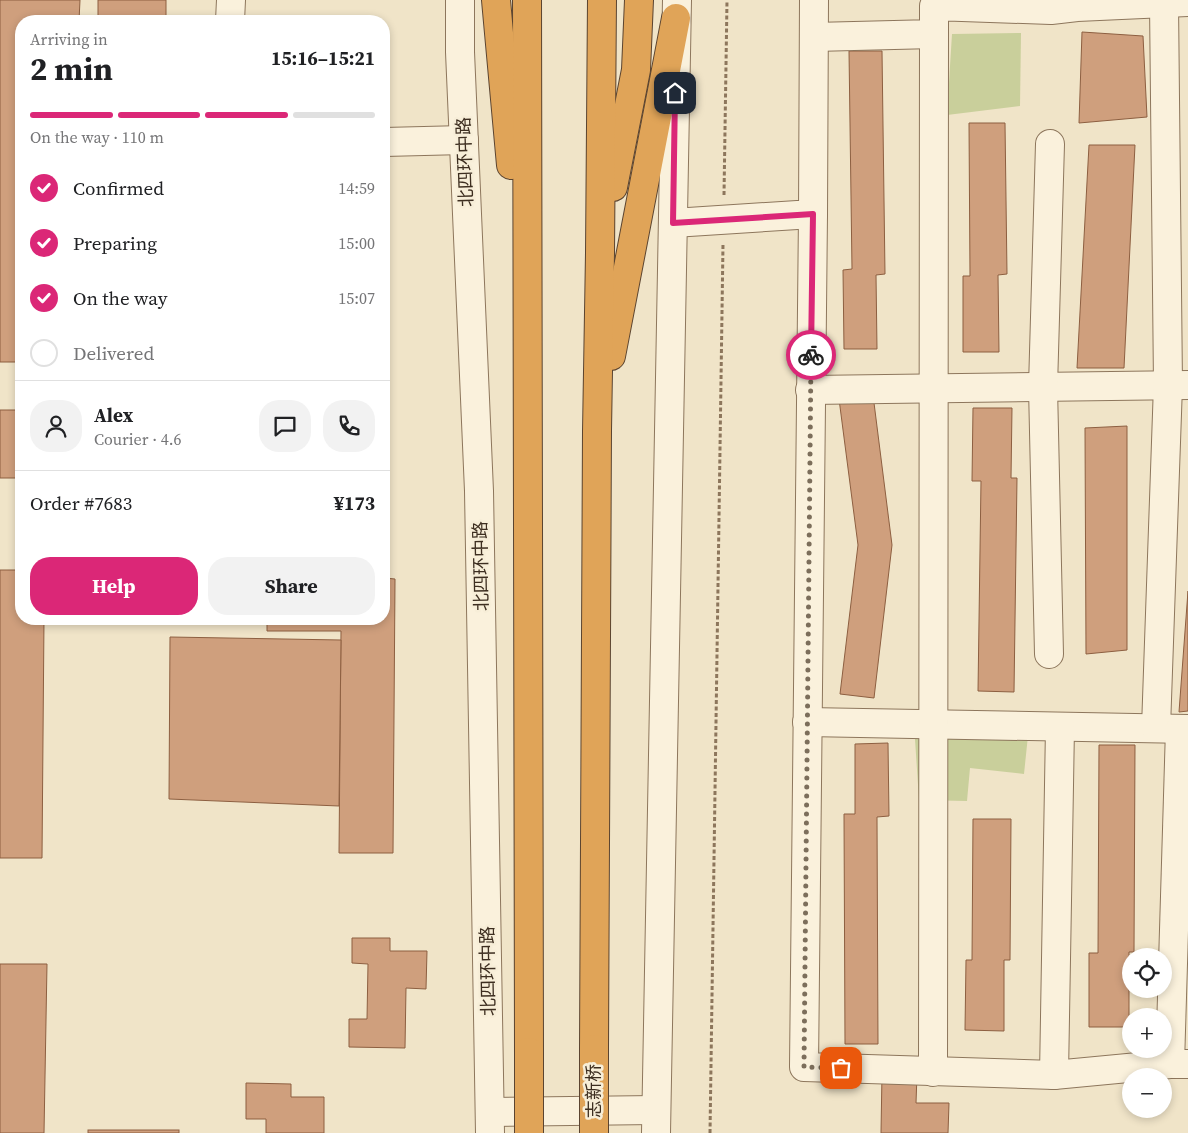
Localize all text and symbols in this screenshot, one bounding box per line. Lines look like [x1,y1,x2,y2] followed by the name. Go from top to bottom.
[30,28,108,50] text: Arriving in
[271,45,375,71] text: 15:16–15:21
[30,47,113,91] text: 2 min
[654,72,696,114] pin
[661,79,689,107] icon: home
[450,117,479,207] street label: 北四环中路
[30,126,164,148] text: On the way · 110 m
[30,174,58,202] icon: check
[73,175,164,201] text: Confirmed
[338,177,375,199] text: 14:59
[30,229,58,257] icon: check
[73,230,157,256] text: Preparing
[338,232,375,254] text: 15:00
[30,284,58,312] icon: check
[73,285,168,311] text: On the way
[338,287,375,309] text: 15:07
[786,330,836,380] courier
[73,340,154,366] text: Delivered
[797,341,825,369] icon: bike
[30,400,82,452] button: person
[259,400,311,452] button: chat
[323,400,375,452] button: phone
[94,402,133,428] text: Alex
[94,428,182,450] text: Courier · 4.6
[30,490,132,516] text: Order #7683
[334,490,375,516] text: ¥173
[467,521,494,611] street label: 北四环中路
[30,557,198,615] button: Help
[208,557,375,615] button: Share
[474,926,501,1016] street label: 北四环中路
[1122,948,1172,1118] map controls
[1122,948,1172,998] button: locate
[1122,1008,1172,1058] button: +
[820,1047,862,1089] pin
[827,1054,855,1082] icon: bag
[581,1064,606,1118] street label: 志新桥
[1122,1068,1172,1118] button: −

